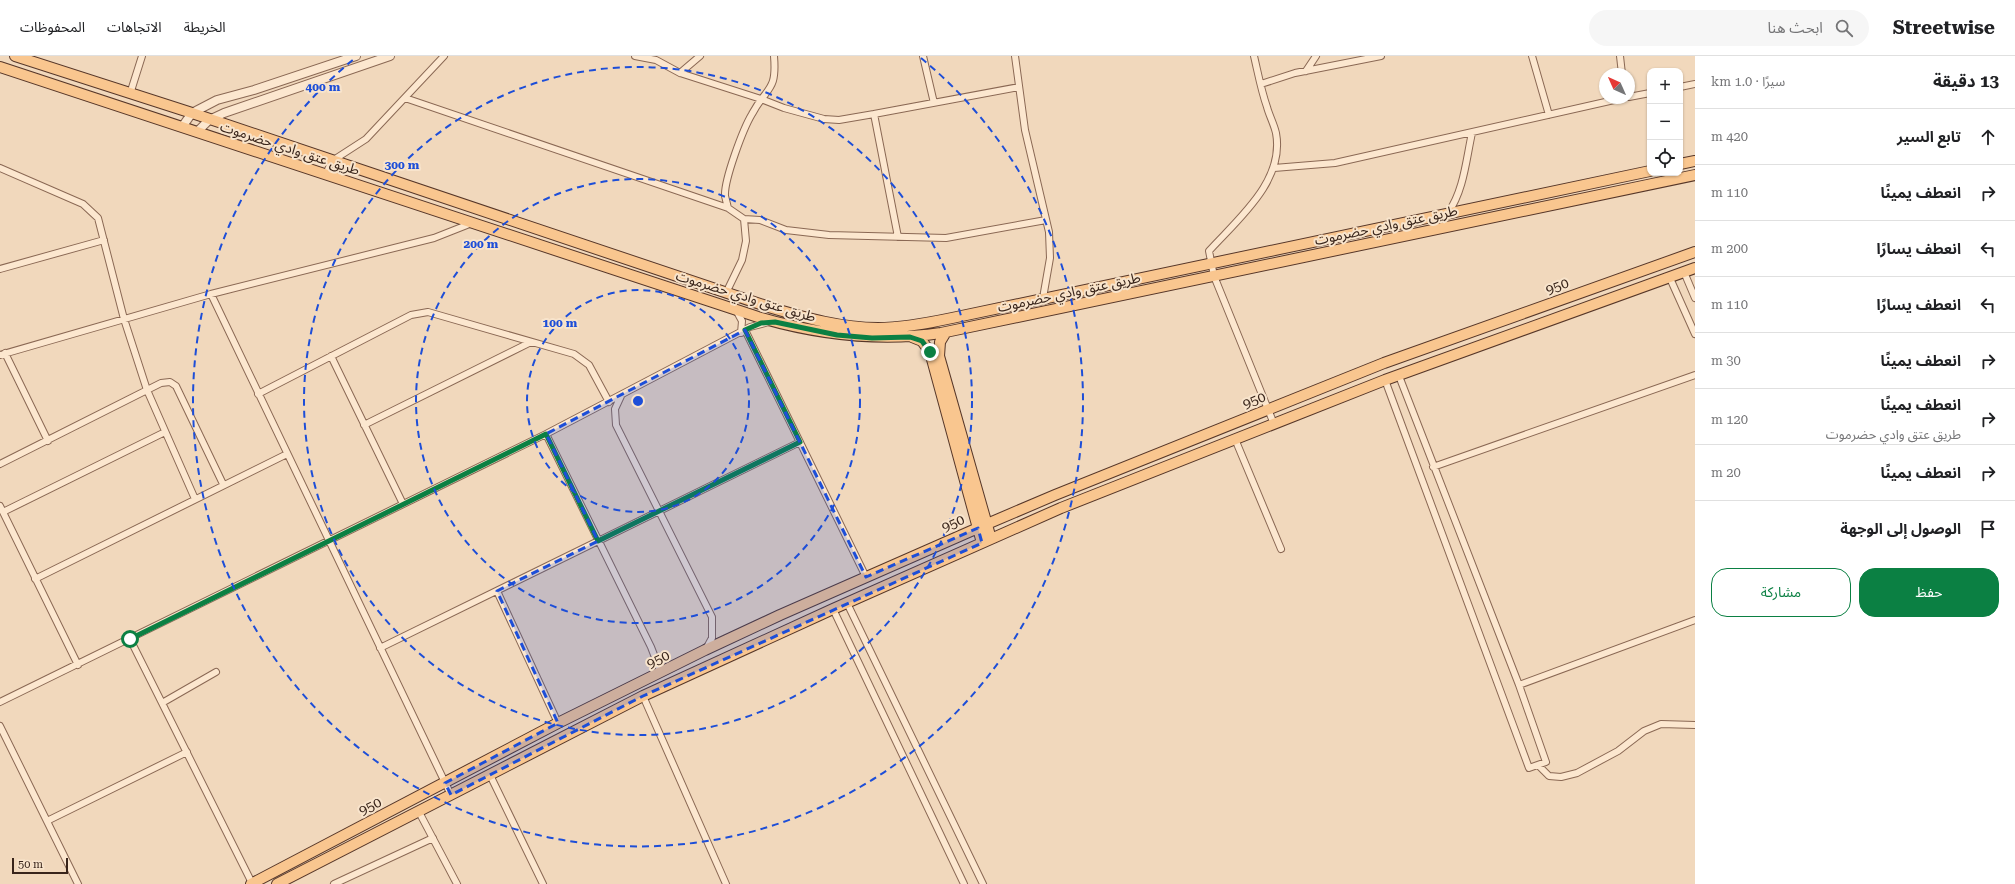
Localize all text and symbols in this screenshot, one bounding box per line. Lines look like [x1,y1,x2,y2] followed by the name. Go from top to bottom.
[1589,10,1869,46] search box
[1893,16,1995,39] text: Streetwise
[1833,17,1855,39] icon: search
[20,19,85,35] text: المحفوظات
[107,19,162,35] text: الاتجاهات
[184,19,226,35] text: الخريطة
[1767,19,1823,37] text: ابحث هنا
[1599,68,1635,104] north arrow
[1647,68,1683,176] map controls
[1647,68,1683,104] button: +
[1933,71,1999,91] text: 13 دقيقة
[1711,74,1785,89] text: سيرًا · 1.0 km
[306,80,341,94] text: 400 m
[1647,104,1683,140] button: −
[217,118,362,181] street label: طريق عتق وادي حضرموت
[1977,126,1999,148] icon: ahead
[1897,128,1961,146] text: تابع السير
[1711,129,1748,144] text: 420 m
[1647,140,1683,176] button: locate
[385,158,420,172] text: 300 m
[1977,182,1999,204] icon: right
[1881,184,1961,202] text: انعطف يمينًا
[1711,185,1748,200] text: 110 m
[1313,202,1460,251] street label: طريق عتق وادي حضرموت
[464,237,499,251] text: 200 m
[1977,238,1999,260] icon: left
[1877,240,1961,258] text: انعطف يسارًا
[1711,241,1748,256] text: 200 m
[673,267,818,328] street label: طريق عتق وادي حضرموت
[996,269,1143,318] street label: طريق عتق وادي حضرموت
[1543,274,1571,298] street label: 950
[1977,294,1999,316] icon: left
[1877,296,1961,314] text: انعطف يسارًا
[1711,297,1748,312] text: 110 m
[543,316,578,330] text: 100 m
[921,343,939,361] route end
[1977,350,1999,372] icon: right
[1881,352,1961,370] text: انعطف يمينًا
[1711,353,1741,368] text: 30 m
[1240,388,1268,412] street label: 950
[631,394,645,408] centre of rings
[1881,396,1961,414] text: انعطف يمينًا
[1977,408,1999,430] icon: right
[1711,412,1748,427] text: 120 m
[1826,427,1961,442] text: طريق عتق وادي حضرموت
[1977,462,1999,484] icon: right
[1881,464,1961,482] text: انعطف يمينًا
[1711,465,1741,480] text: 20 m
[939,511,967,535] street label: 950
[1977,518,1999,540] icon: arrive
[1840,520,1961,538] text: الوصول إلى الوجهة
[1711,568,1851,617] button: مشاركة
[1859,568,1999,617] button: حفظ
[121,630,139,648] route start
[644,647,672,671] street label: 950
[356,793,384,818] street label: 950
[12,856,68,875] scale bar
[18,858,43,871] text: 50 m

